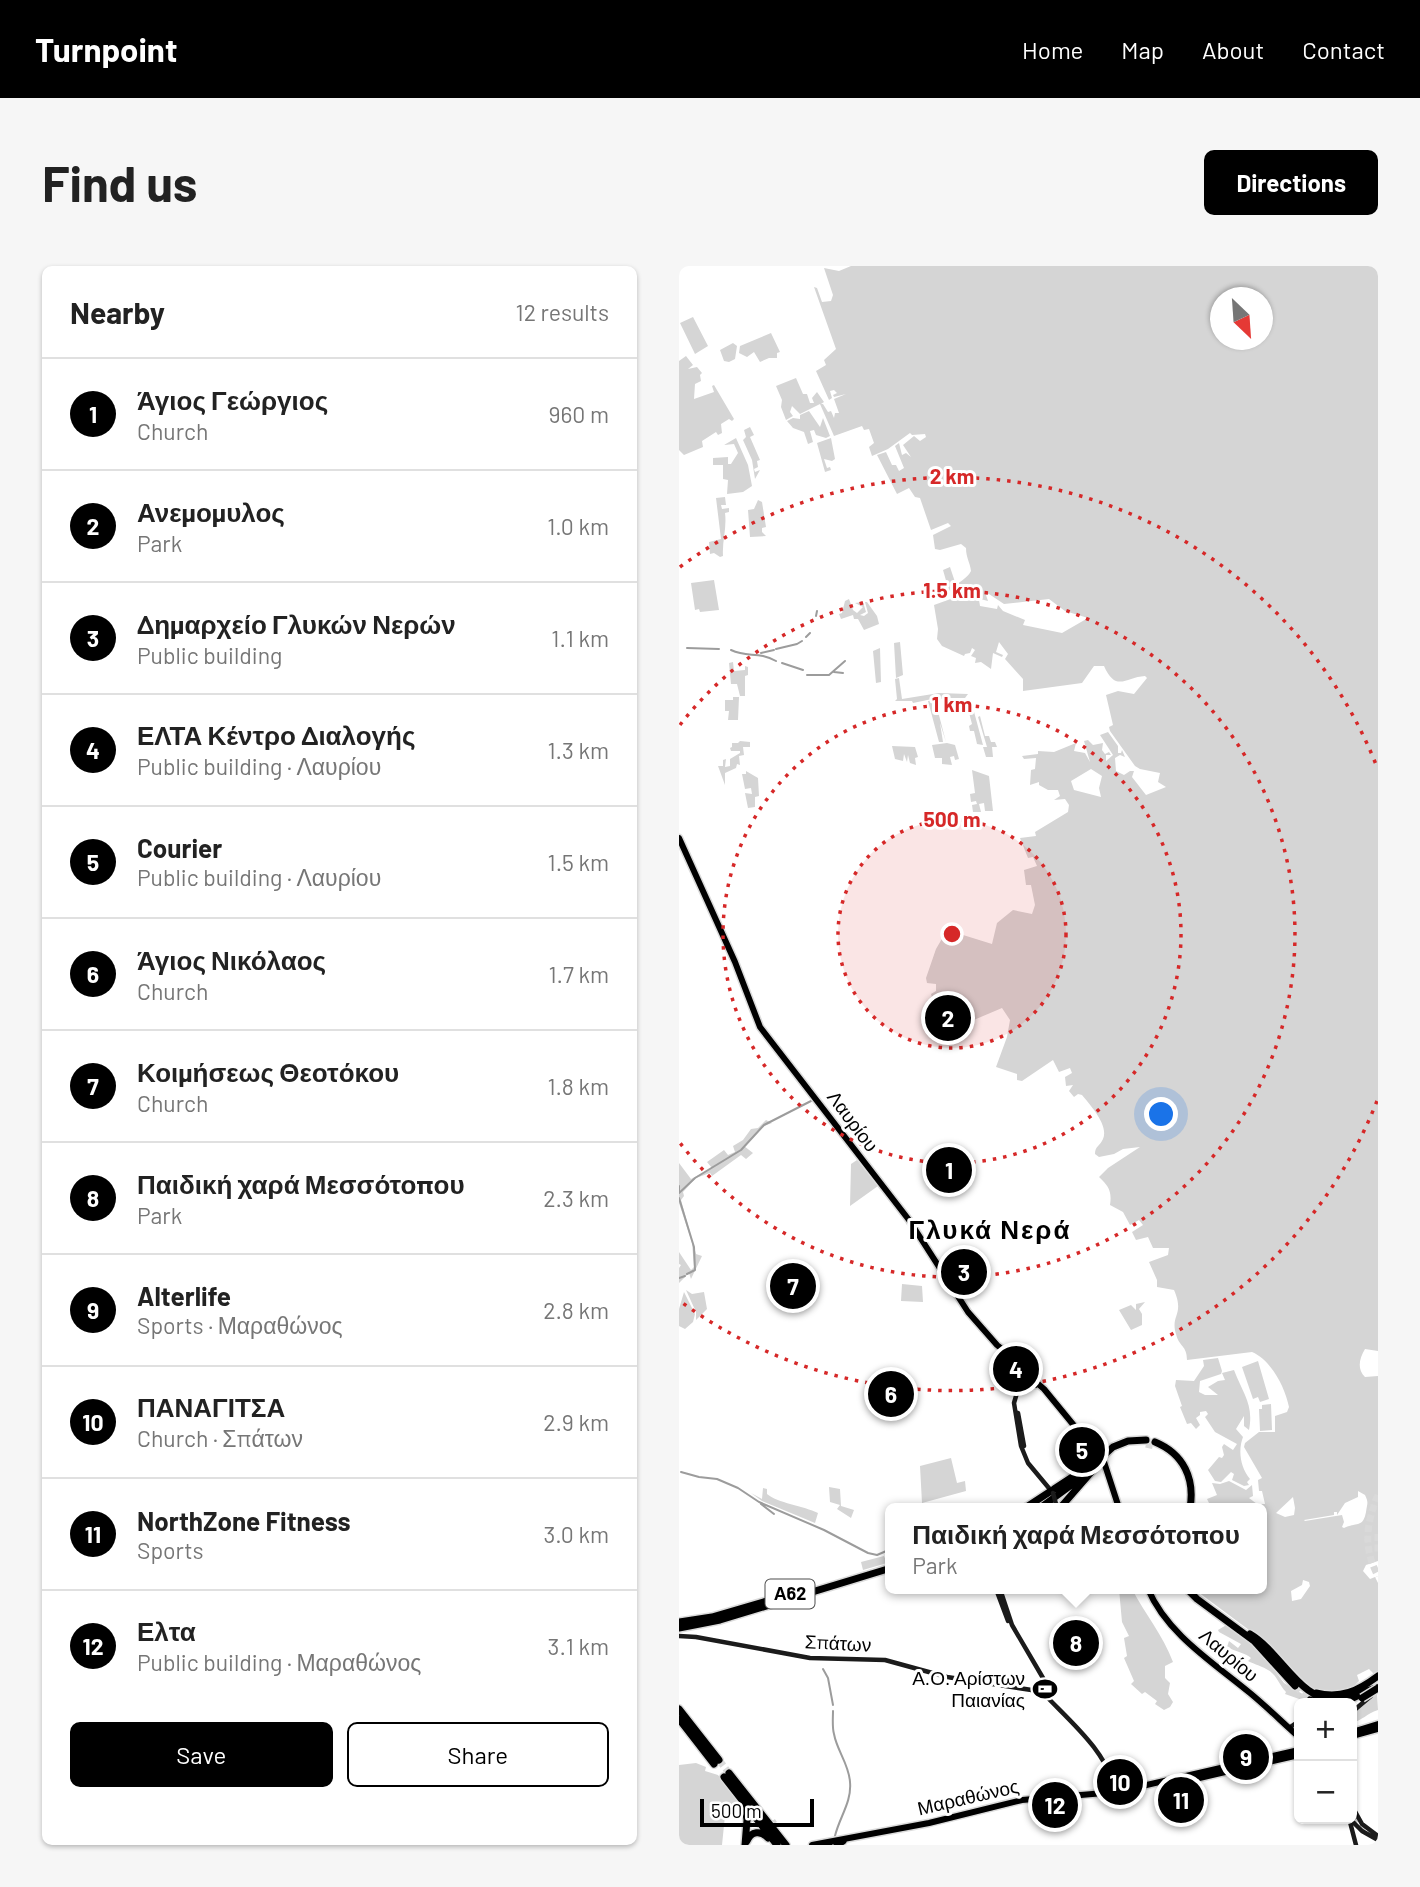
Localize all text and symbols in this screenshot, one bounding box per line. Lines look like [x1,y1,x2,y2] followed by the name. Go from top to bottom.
[35,29,177,69] text: Turnpoint
[1022,35,1083,64] text: Home
[1121,35,1164,64] text: Map
[1202,35,1264,64] text: About
[1302,35,1385,64] text: Contact
[1204,150,1378,215] button: Directions
[42,153,197,212] text: Find us
[1210,287,1273,350] north arrow
[70,294,165,330] text: Nearby
[516,298,609,326] text: 12 results
[137,384,328,415] text: Άγιος Γεώργιος
[89,400,97,428] text: 1
[549,400,609,428] text: 960 m
[137,417,208,445] text: Church
[930,463,974,488] text: 2 km
[137,496,285,527] text: Ανεμομυλος
[87,512,99,540] text: 2
[547,512,609,540] text: 1.0 km
[137,529,182,557] text: Park
[923,577,981,602] text: 1.5 km
[137,608,456,639] text: Δημαρχείο Γλυκών Νερών
[87,624,99,652] text: 3
[551,624,609,652] text: 1.1 km
[137,641,282,669] text: Public building
[932,691,972,716] text: 1 km
[137,719,415,750] text: ΕΛΤΑ Κέντρο Διαλογής
[86,736,100,764] text: 4
[548,736,609,764] text: 1.3 km
[137,752,381,780] text: Public building · Λαυρίου
[924,806,981,831] text: 500 m
[137,832,222,863] text: Courier
[87,848,99,876] text: 5
[548,848,609,876] text: 1.5 km
[137,863,381,891] text: Public building · Λαυρίου
[940,922,964,946] centre of rings
[137,944,326,975] text: Άγιος Νικόλαος
[87,960,99,988] text: 6
[549,960,609,988] text: 1.7 km
[137,977,208,1005] text: Church
[925,992,971,1044] pin: 2
[137,1056,399,1087] text: Κοιμήσεως Θεοτόκου
[87,1072,99,1100] text: 7
[547,1072,609,1100] text: 1.8 km
[823,1086,884,1156] street label: Λαυρίου
[137,1089,208,1117] text: Church
[1144,1097,1178,1131] your location
[926,1144,972,1196] pin: 1
[137,1168,465,1199] text: Παιδική χαρά Μεσσότοπου
[87,1184,99,1212] text: 8
[543,1184,609,1212] text: 2.3 km
[137,1201,182,1229] text: Park
[909,1213,1071,1244] district label: Γλυκά Νερά
[941,1246,987,1298] pin: 3
[770,1260,816,1312] pin: 7
[137,1280,231,1311] text: Alterlife
[87,1296,99,1324] text: 9
[543,1296,609,1324] text: 2.8 km
[137,1311,343,1339] text: Sports · Μαραθώνος
[993,1343,1039,1395] pin: 4
[868,1368,914,1420] pin: 6
[137,1391,285,1422] text: ΠΑΝΑΓΙΤΣΑ
[82,1408,104,1436] text: 10
[543,1408,609,1436] text: 2.9 km
[137,1424,303,1452] text: Church · Σπάτων
[1059,1424,1105,1476] pin: 5
[885,1503,1267,1594] popup
[137,1505,351,1536] text: NorthZone Fitness
[912,1518,1240,1549] text: Παιδική χαρά Μεσσότοπου
[85,1520,101,1548] text: 11
[543,1520,609,1548] text: 3.0 km
[137,1536,204,1564] text: Sports
[912,1551,957,1579] text: Park
[765,1580,815,1609] road number: Α62
[137,1615,196,1646] text: Ελτα
[1053,1617,1099,1669] pin: 8
[1195,1623,1264,1686] street label: Λαυρίου
[804,1629,872,1656] street label: Σπάτων
[82,1632,104,1660] text: 12
[548,1632,609,1660] text: 3.1 km
[137,1648,421,1676] text: Public building · Μαραθώνος
[912,1666,1025,1711] place label: Α.Ο. Αρίστων Παιανίας
[1031,1675,1059,1703] sports icon: Α.Ο. Αρίστων Παιανίας
[1294,1698,1357,1824] map controls
[1294,1698,1357,1761] button: +
[70,1722,333,1787] button: Save
[347,1722,609,1787] button: Share
[1223,1731,1269,1783] pin: 9
[1097,1756,1143,1808] pin: 10
[1294,1761,1357,1824] button: −
[915,1774,1021,1819] street label: Μαραθώνος
[1158,1774,1204,1826] pin: 11
[1032,1779,1078,1831] pin: 12
[700,1796,814,1828] scale bar
[711,1799,762,1822] text: 500 m

